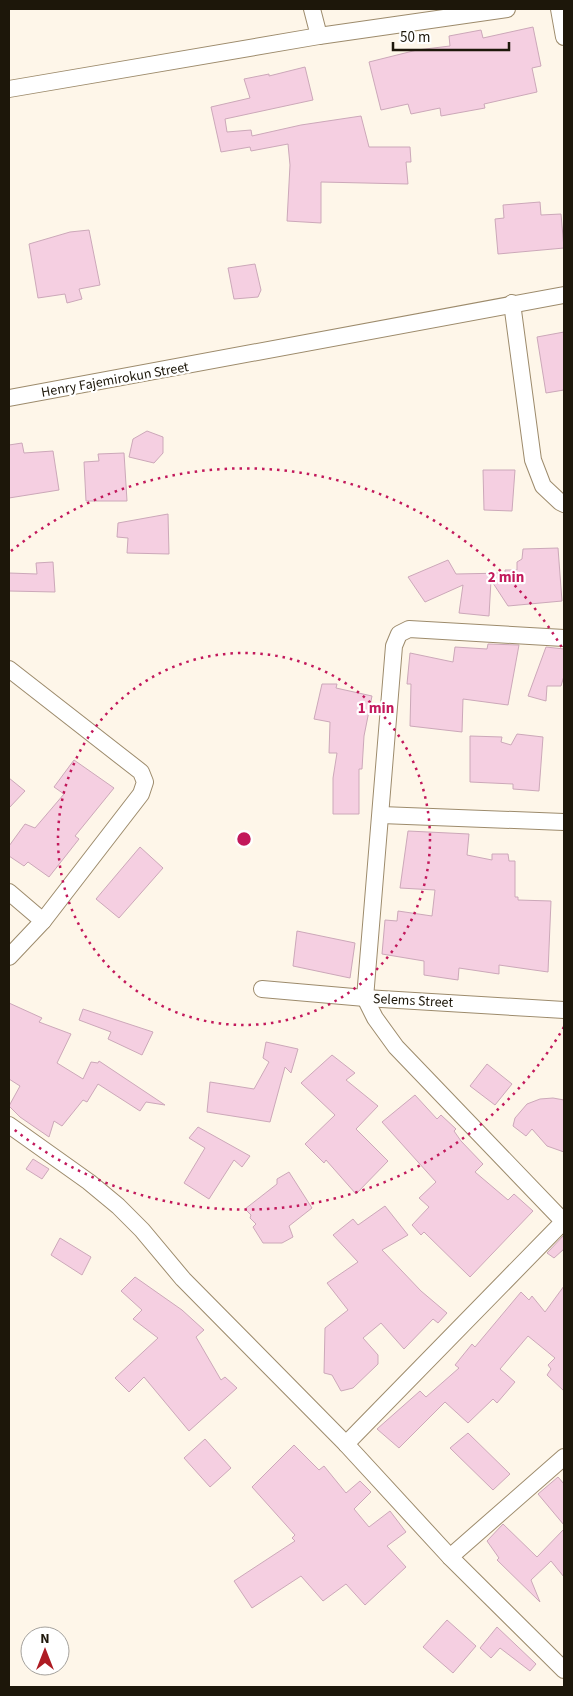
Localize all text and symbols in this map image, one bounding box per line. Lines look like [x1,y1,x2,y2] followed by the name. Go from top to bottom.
[393,20,509,52] scale bar
[400,27,430,48] text: 50 m
[40,357,191,403] street label: Henry Fajemirokun Street
[488,567,524,588] text: 2 min
[358,698,394,719] text: 1 min
[235,830,253,848] centre of rings
[372,989,454,1013] street label: Selems Street
[20,1626,70,1676] north arrow
[40,1629,50,1649] text: N

